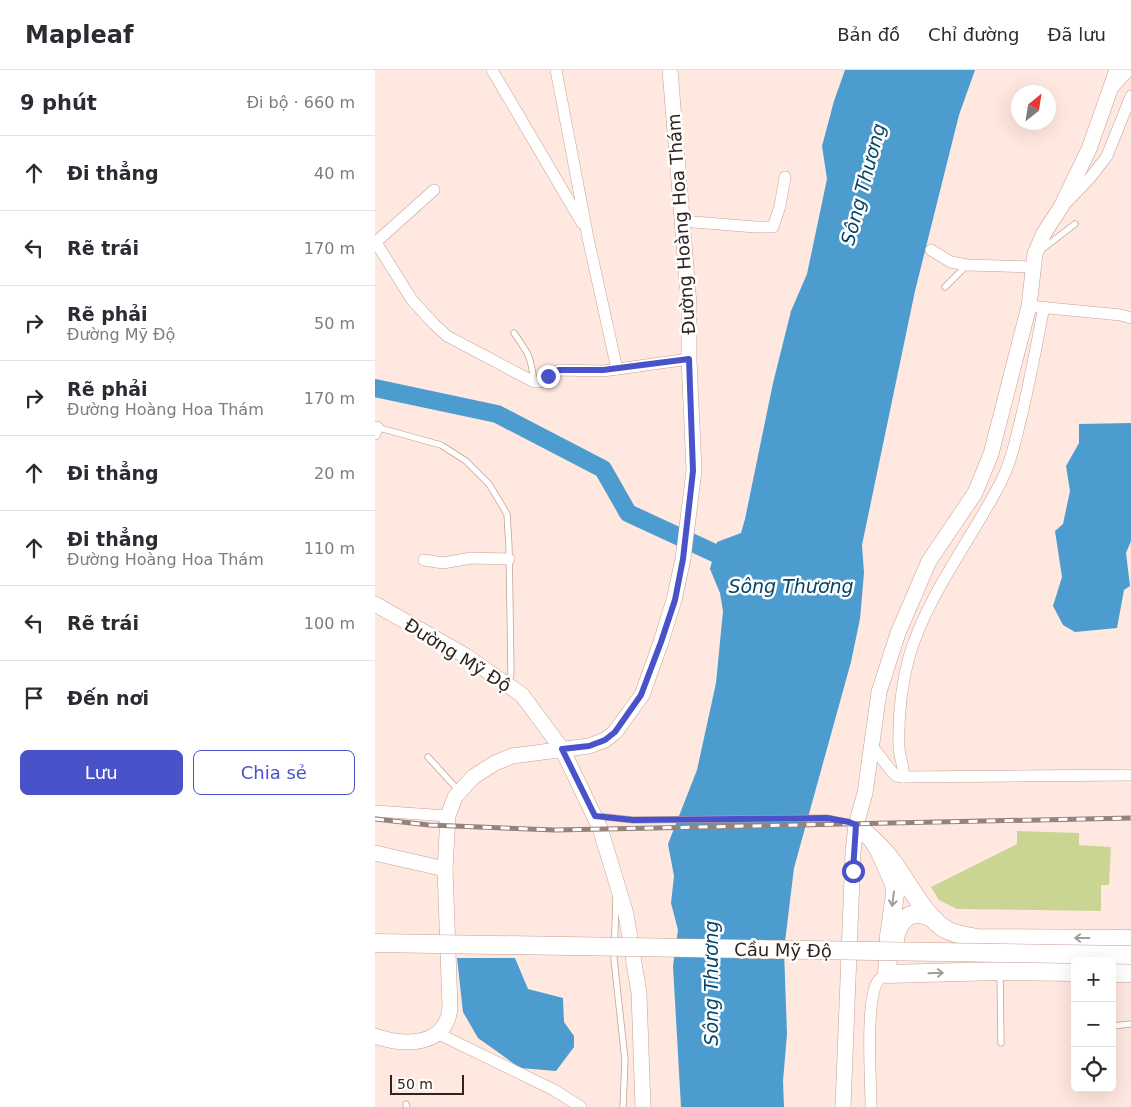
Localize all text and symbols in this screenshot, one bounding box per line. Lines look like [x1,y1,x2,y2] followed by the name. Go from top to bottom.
[25,21,133,49] text: Mapleaf
[837,24,900,45] text: Bản đồ
[928,24,1019,45] text: Chỉ đường
[1047,24,1106,45] text: Đã lưu
[1011,85,1056,130] north arrow
[20,91,97,115] text: 9 phút
[247,93,355,112] text: Đi bộ · 660 m
[663,113,699,335] street label: Đường Hoàng Hoa Thám
[836,121,890,247] water label: Sông Thương
[20,159,48,187] icon: ahead
[67,162,159,184] text: Đi thẳng
[314,164,355,183] text: 40 m
[20,234,48,262] icon: left
[67,237,139,259] text: Rẽ trái
[304,239,355,258] text: 170 m
[67,303,148,325] text: Rẽ phải
[20,309,48,337] icon: right
[314,314,355,333] text: 50 m
[67,325,175,344] text: Đường Mỹ Độ
[537,365,560,388] route end
[67,378,148,400] text: Rẽ phải
[20,384,48,412] icon: right
[304,389,355,408] text: 170 m
[67,400,264,419] text: Đường Hoàng Hoa Thám
[20,459,48,487] icon: ahead
[67,462,159,484] text: Đi thẳng
[314,464,355,483] text: 20 m
[67,528,159,550] text: Đi thẳng
[20,534,48,562] icon: ahead
[304,539,355,558] text: 110 m
[67,550,264,569] text: Đường Hoàng Hoa Thám
[728,575,854,597] water label: Sông Thương
[20,609,48,637] icon: left
[67,612,139,634] text: Rẽ trái
[304,614,355,633] text: 100 m
[401,614,515,696] street label: Đường Mỹ Độ
[20,684,48,712] icon: arrive
[67,687,149,709] text: Đến nơi
[20,750,183,795] button: Lưu
[193,750,355,795] button: Chia sẻ
[842,860,865,883] route start
[888,891,898,907] one-way arrow
[700,920,722,1046] water label: Sông Thương
[1075,934,1091,943] one-way arrow
[734,939,832,961] street label: Cầu Mỹ Độ
[1071,957,1116,1092] map controls
[1071,957,1116,1002] button: +
[928,968,944,977] one-way arrow
[1071,1002,1116,1047] button: −
[1071,1047,1116,1092] button: locate
[390,1072,464,1095] scale bar
[397,1076,433,1092] text: 50 m

